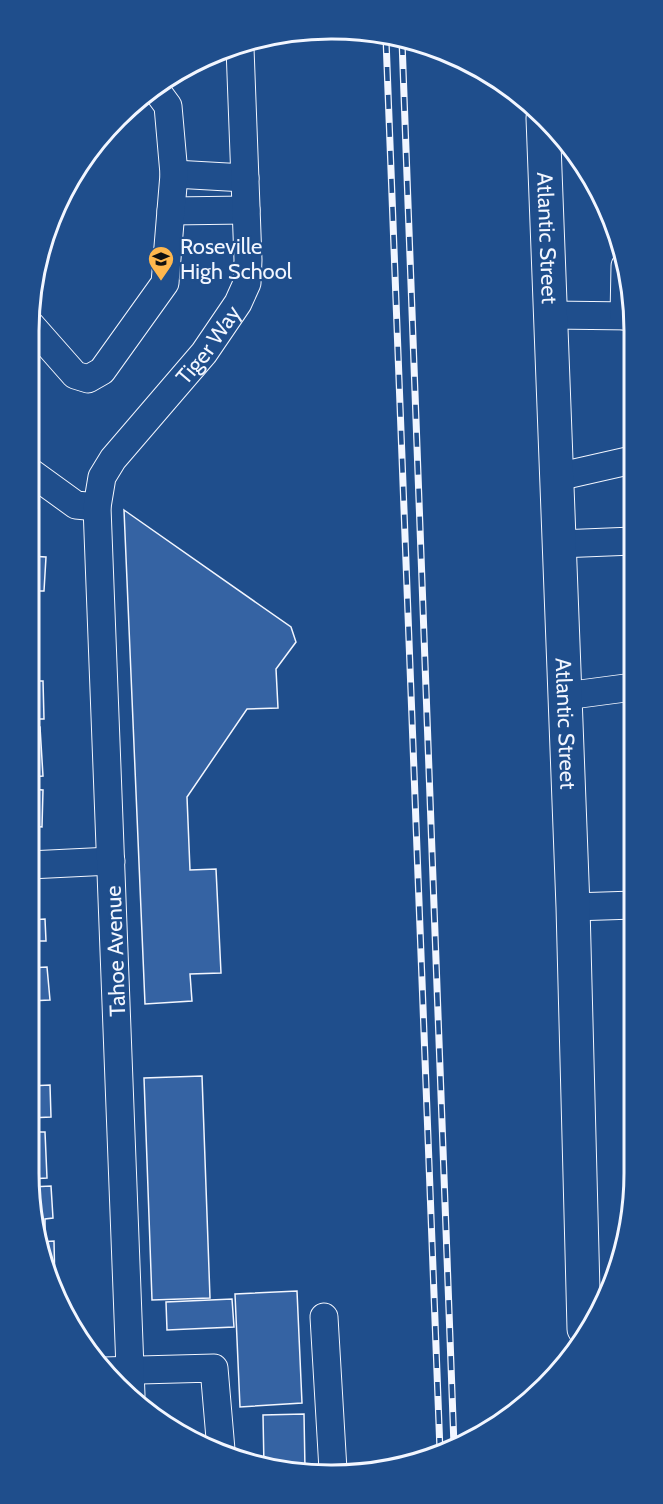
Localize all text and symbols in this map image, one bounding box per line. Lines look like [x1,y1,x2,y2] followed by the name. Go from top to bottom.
[531,172,563,305] street label: Atlantic Street
[180,233,293,285] place label: Roseville High School
[146,244,176,282] school or university icon: Roseville High School
[170,300,246,390] street label: Tiger Way
[550,657,582,791] street label: Atlantic Street
[100,885,131,1017] street label: Tahoe Avenue

